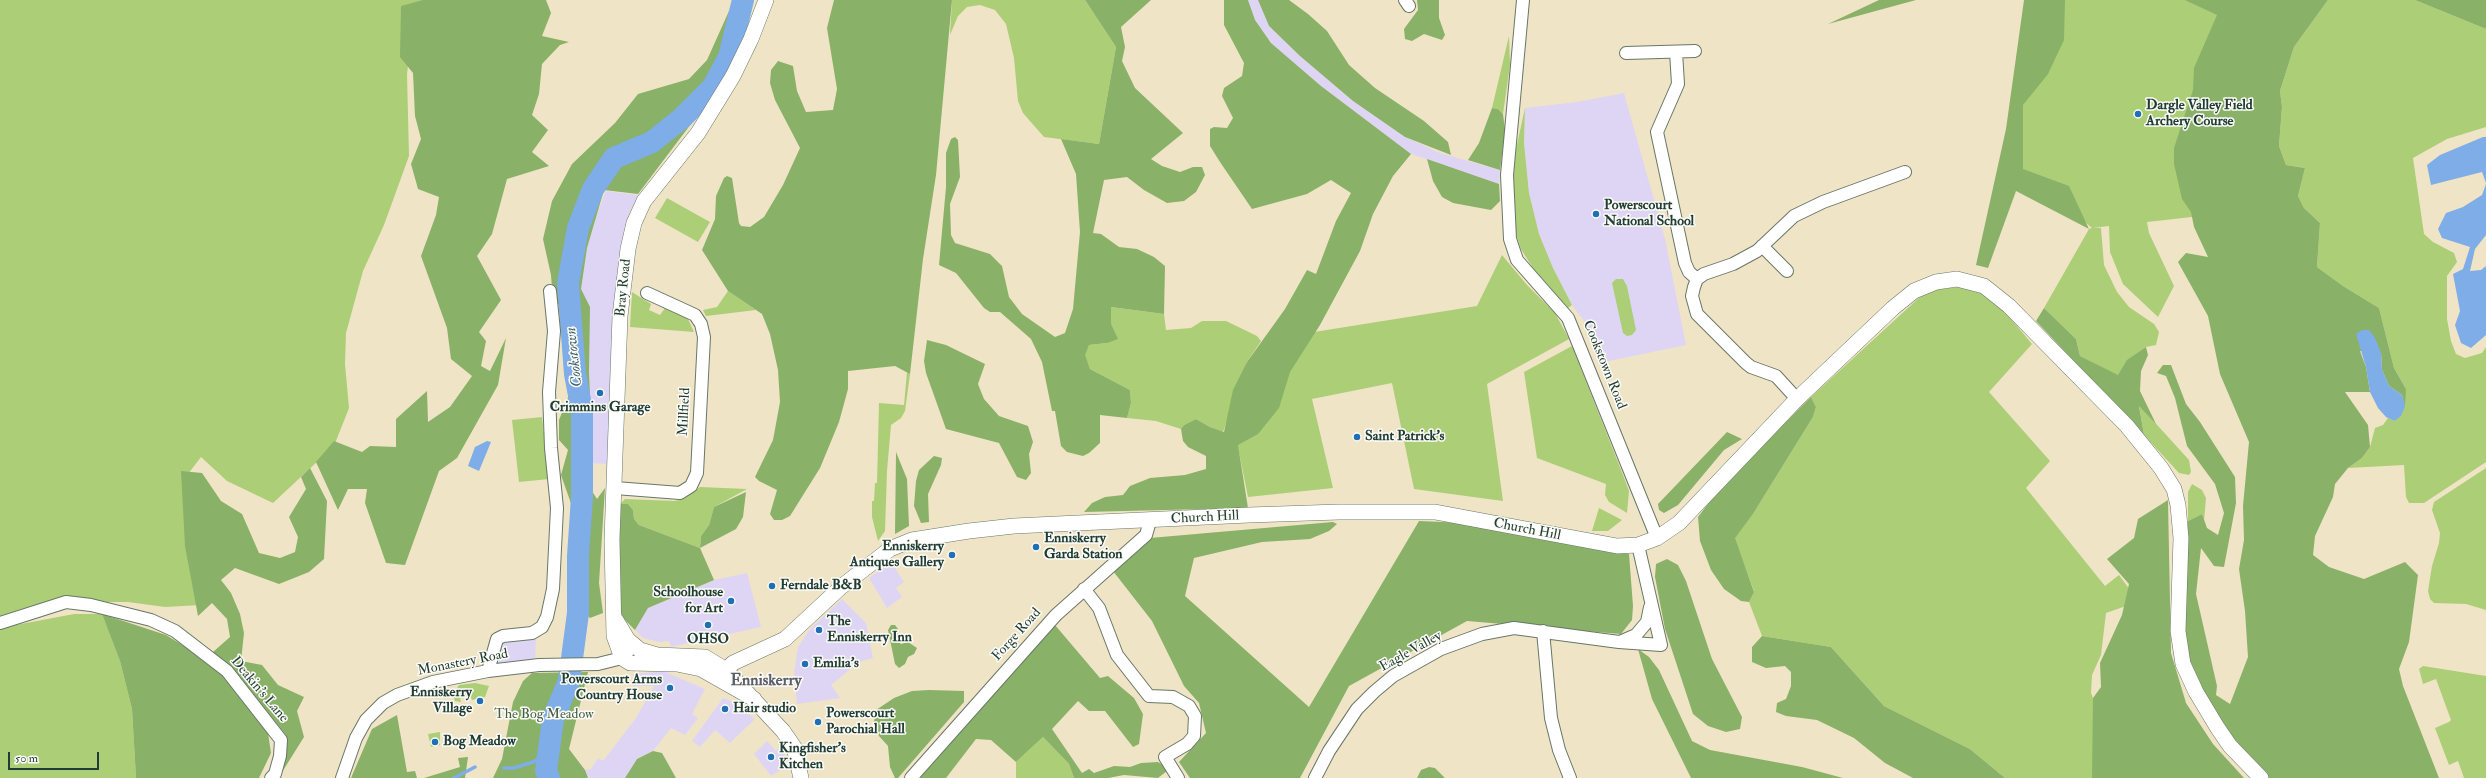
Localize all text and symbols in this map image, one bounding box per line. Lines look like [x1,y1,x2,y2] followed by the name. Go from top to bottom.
[2146,98,2253,130] place label: Dargle Valley Field Archery Course
[2133,109,2143,119] marker: Dargle Valley Field Archery Course
[1604,198,1694,230] place label: Powerscourt National School
[1591,209,1601,219] marker: Powerscourt National School
[613,258,635,318] street label: Bray Road
[1579,318,1629,412] street label: Cookstown Road
[563,326,587,388] water label: Cookstown
[675,387,695,437] street label: Millfield
[595,388,605,398] marker: Crimmins Garage
[550,400,650,416] place label: Crimmins Garage
[1365,429,1444,445] place label: Saint Patrick's
[1352,432,1362,442] marker: Saint Patrick's
[1171,508,1239,528] street label: Church Hill
[1492,515,1562,545] street label: Church Hill
[1044,531,1122,564] place label: Enniskerry Garda Station
[850,539,944,572] place label: Enniskerry Antiques Gallery
[1031,542,1041,552] marker: Enniskerry Garda Station
[947,550,957,560] marker: Enniskerry Antiques Gallery
[780,578,862,594] place label: Ferndale B&B
[767,581,777,591] marker: Ferndale B&B
[653,585,723,618] place label: Schoolhouse for Art
[726,596,736,606] marker: Schoolhouse for Art
[989,605,1045,665] street label: Forge Road
[827,614,912,646] place label: The Enniskerry Inn
[703,620,713,630] marker: OHSO
[814,625,824,635] marker: The Enniskerry Inn
[1377,628,1445,676] street label: Eagle Valley
[687,632,729,648] place label: OHSO
[416,646,510,680] street label: Monastery Road
[227,654,291,726] street label: Deakin's Lane
[813,656,859,672] place label: Emilia's
[800,659,810,669] marker: Emilia's
[561,672,662,704] place label: Powerscourt Arms Country House
[731,672,801,692] district label: Enniskerry
[665,683,675,693] marker: Powerscourt Arms Country House
[410,685,472,718] place label: Enniskerry Village
[475,696,485,706] marker: Enniskerry Village
[733,701,796,717] place label: Hair studio
[720,704,730,714] marker: Hair studio
[826,706,905,738] place label: Powerscourt Parochial Hall
[494,707,594,723] park label: The Bog Meadow
[813,717,823,727] marker: Powerscourt Parochial Hall
[443,734,516,750] place label: Bog Meadow
[430,737,440,747] marker: Bog Meadow
[779,741,846,774] place label: Kingfisher's Kitchen
[10,744,101,770] scale bar
[15,751,38,766] text: 50 m
[766,752,776,762] marker: Kingfisher's Kitchen

